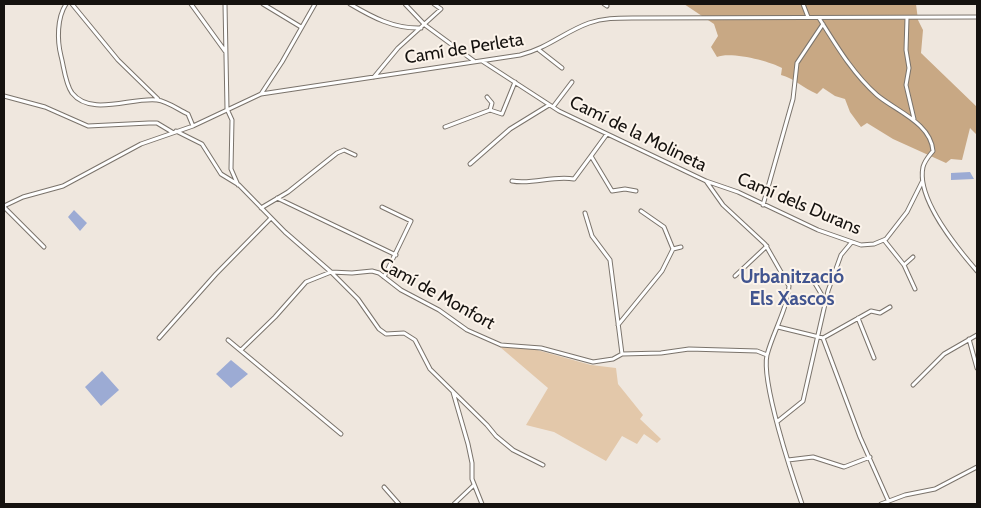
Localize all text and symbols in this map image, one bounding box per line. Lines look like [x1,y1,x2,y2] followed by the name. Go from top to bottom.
[403,29,525,69] street label: Camí de Perleta
[566,91,710,177] street label: Camí de la Molineta
[734,168,864,240] street label: Camí dels Durans
[376,253,498,335] street label: Camí de Monfort
[740,266,844,310] district label: Urbanització Els Xascos

